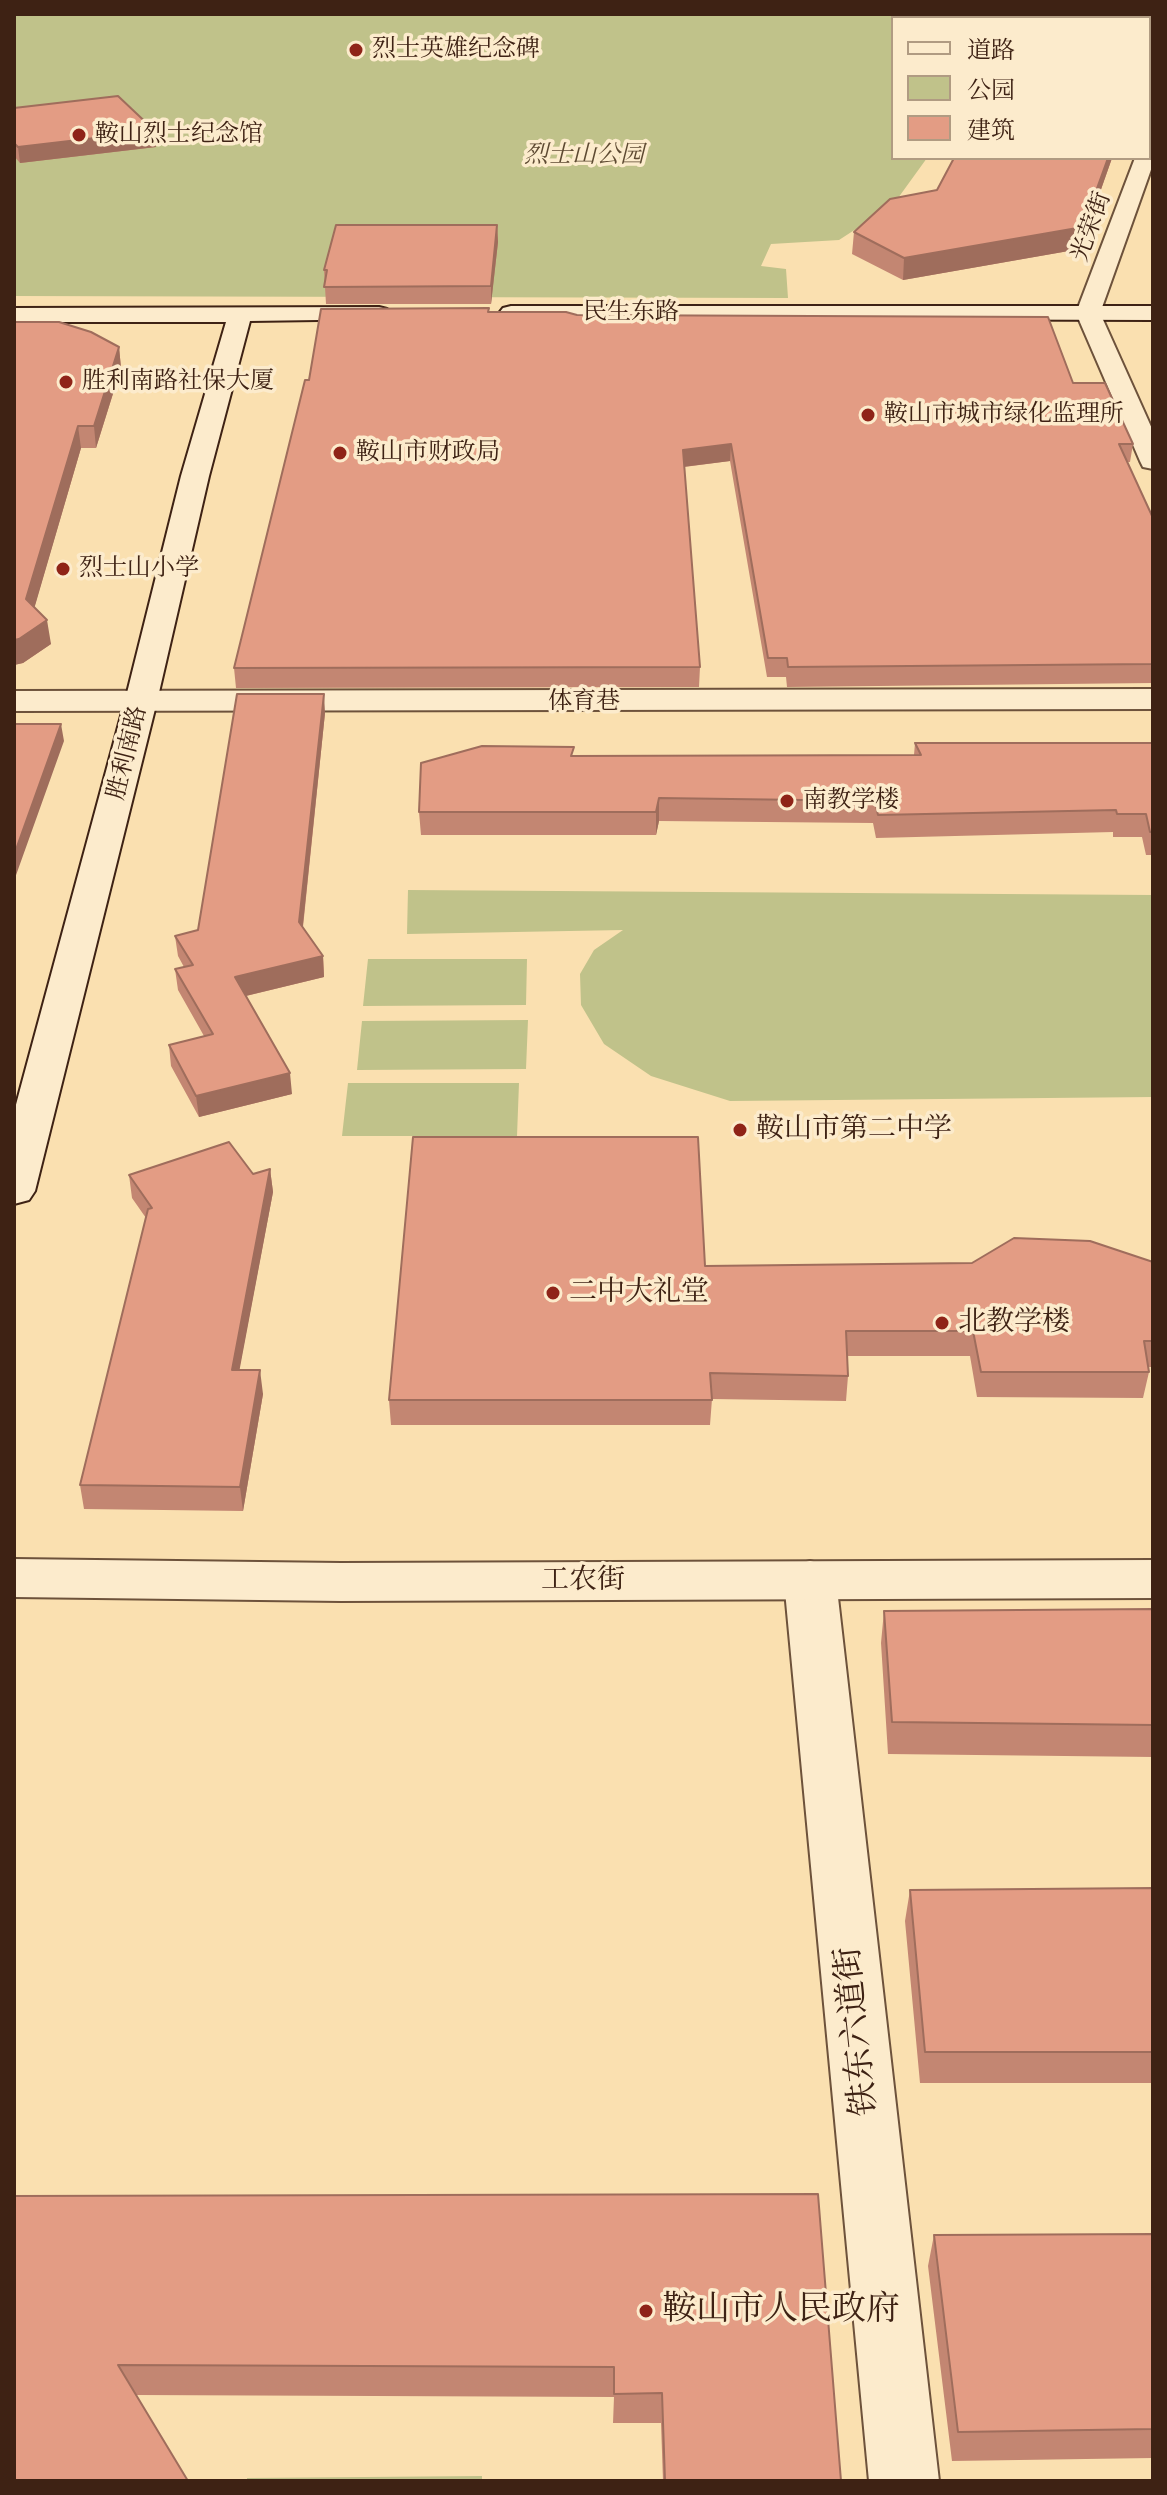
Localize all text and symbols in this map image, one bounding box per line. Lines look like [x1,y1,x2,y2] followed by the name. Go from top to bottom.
[891,16,1151,160] legend
[967,34,1015,66] text: 道路
[372,36,540,64] place label: 烈士英雄纪念碑
[347,41,365,59] marker: 烈士英雄纪念碑
[967,74,1015,106] text: 公园
[967,114,1015,146] text: 建筑
[95,121,263,149] place label: 鞍山烈士纪念馆
[70,126,88,144] marker: 鞍山烈士纪念馆
[524,142,644,170] park label: 烈士山公园
[1066,188,1118,266] street label: 光荣街
[583,299,679,327] street label: 民生东路
[82,368,274,396] place label: 胜利南路社保大厦
[57,373,75,391] marker: 胜利南路社保大厦
[884,401,1124,429] place label: 鞍山市城市绿化监理所
[859,406,877,424] marker: 鞍山市城市绿化监理所
[356,439,500,467] place label: 鞍山市财政局
[331,444,349,462] marker: 鞍山市财政局
[79,555,199,583] place label: 烈士山小学
[54,560,72,578] marker: 烈士山小学
[548,688,620,716] street label: 体育巷
[102,703,154,803] street label: 胜利南路
[803,787,899,815] place label: 南教学楼
[778,792,796,810] marker: 南教学楼
[756,1113,952,1147] place label: 鞍山市第二中学
[731,1121,749,1139] marker: 鞍山市第二中学
[569,1276,709,1310] place label: 二中大礼堂
[544,1284,562,1302] marker: 二中大礼堂
[958,1306,1070,1340] place label: 北教学楼
[933,1314,951,1332] marker: 北教学楼
[541,1564,625,1598] street label: 工农街
[829,1944,887,2118] street label: 铁东六道街
[662,2291,900,2331] place label: 鞍山市人民政府
[637,2302,655,2320] marker: 鞍山市人民政府

